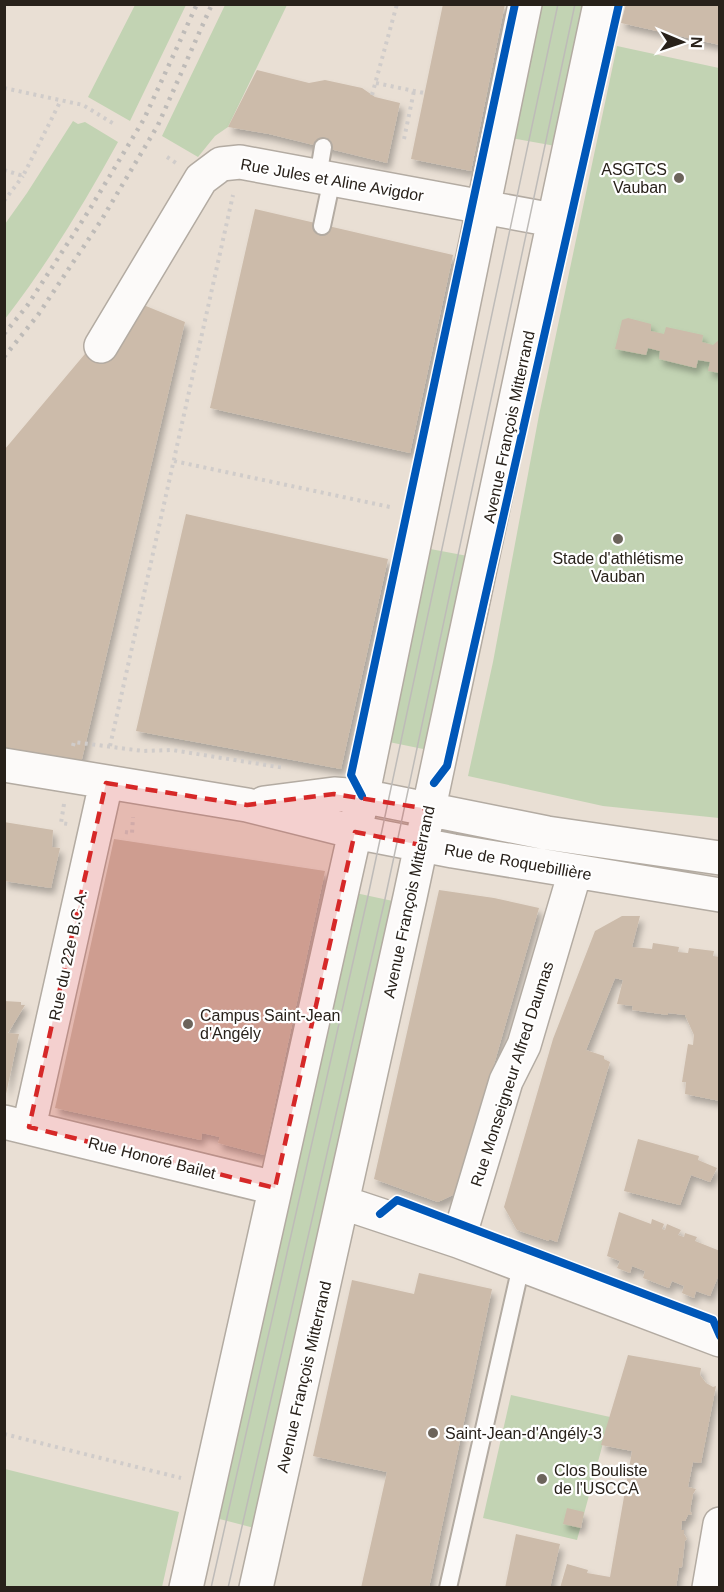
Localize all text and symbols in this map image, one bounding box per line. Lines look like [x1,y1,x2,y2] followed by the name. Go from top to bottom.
[652,12,712,72] north arrow
[688,36,705,49] text: N
[239,156,426,205] street label: Rue Jules et Aline Avigdor
[601,161,667,196] place label: ASGTCS Vauban
[672,171,686,185] marker: ASGTCS Vauban
[480,329,538,525] street label: Avenue François Mitterrand
[611,532,625,546] marker: Stade d'athlétisme Vauban
[552,550,684,585] place label: Stade d'athlétisme Vauban
[380,804,438,1000] street label: Avenue François Mitterrand
[443,841,593,883] street label: Rue de Roquebillière
[46,888,90,1022] street label: Rue du 22e B.C.A.
[468,959,556,1189] street label: Rue Monseigneur Alfred Daumas
[200,1007,341,1042] place label: Campus Saint-Jean d'Angély
[181,1017,195,1031] marker: Campus Saint-Jean d'Angély
[87,1134,218,1182] street label: Rue Honoré Bailet
[274,1279,334,1475] street label: Avenue François Mitterrand
[445,1425,602,1442] place label: Saint-Jean-d'Angély-3
[426,1426,440,1440] marker: Saint-Jean-d'Angély-3
[554,1462,647,1497] place label: Clos Bouliste de l'USCCA
[535,1472,549,1486] marker: Clos Bouliste de l'USCCA

